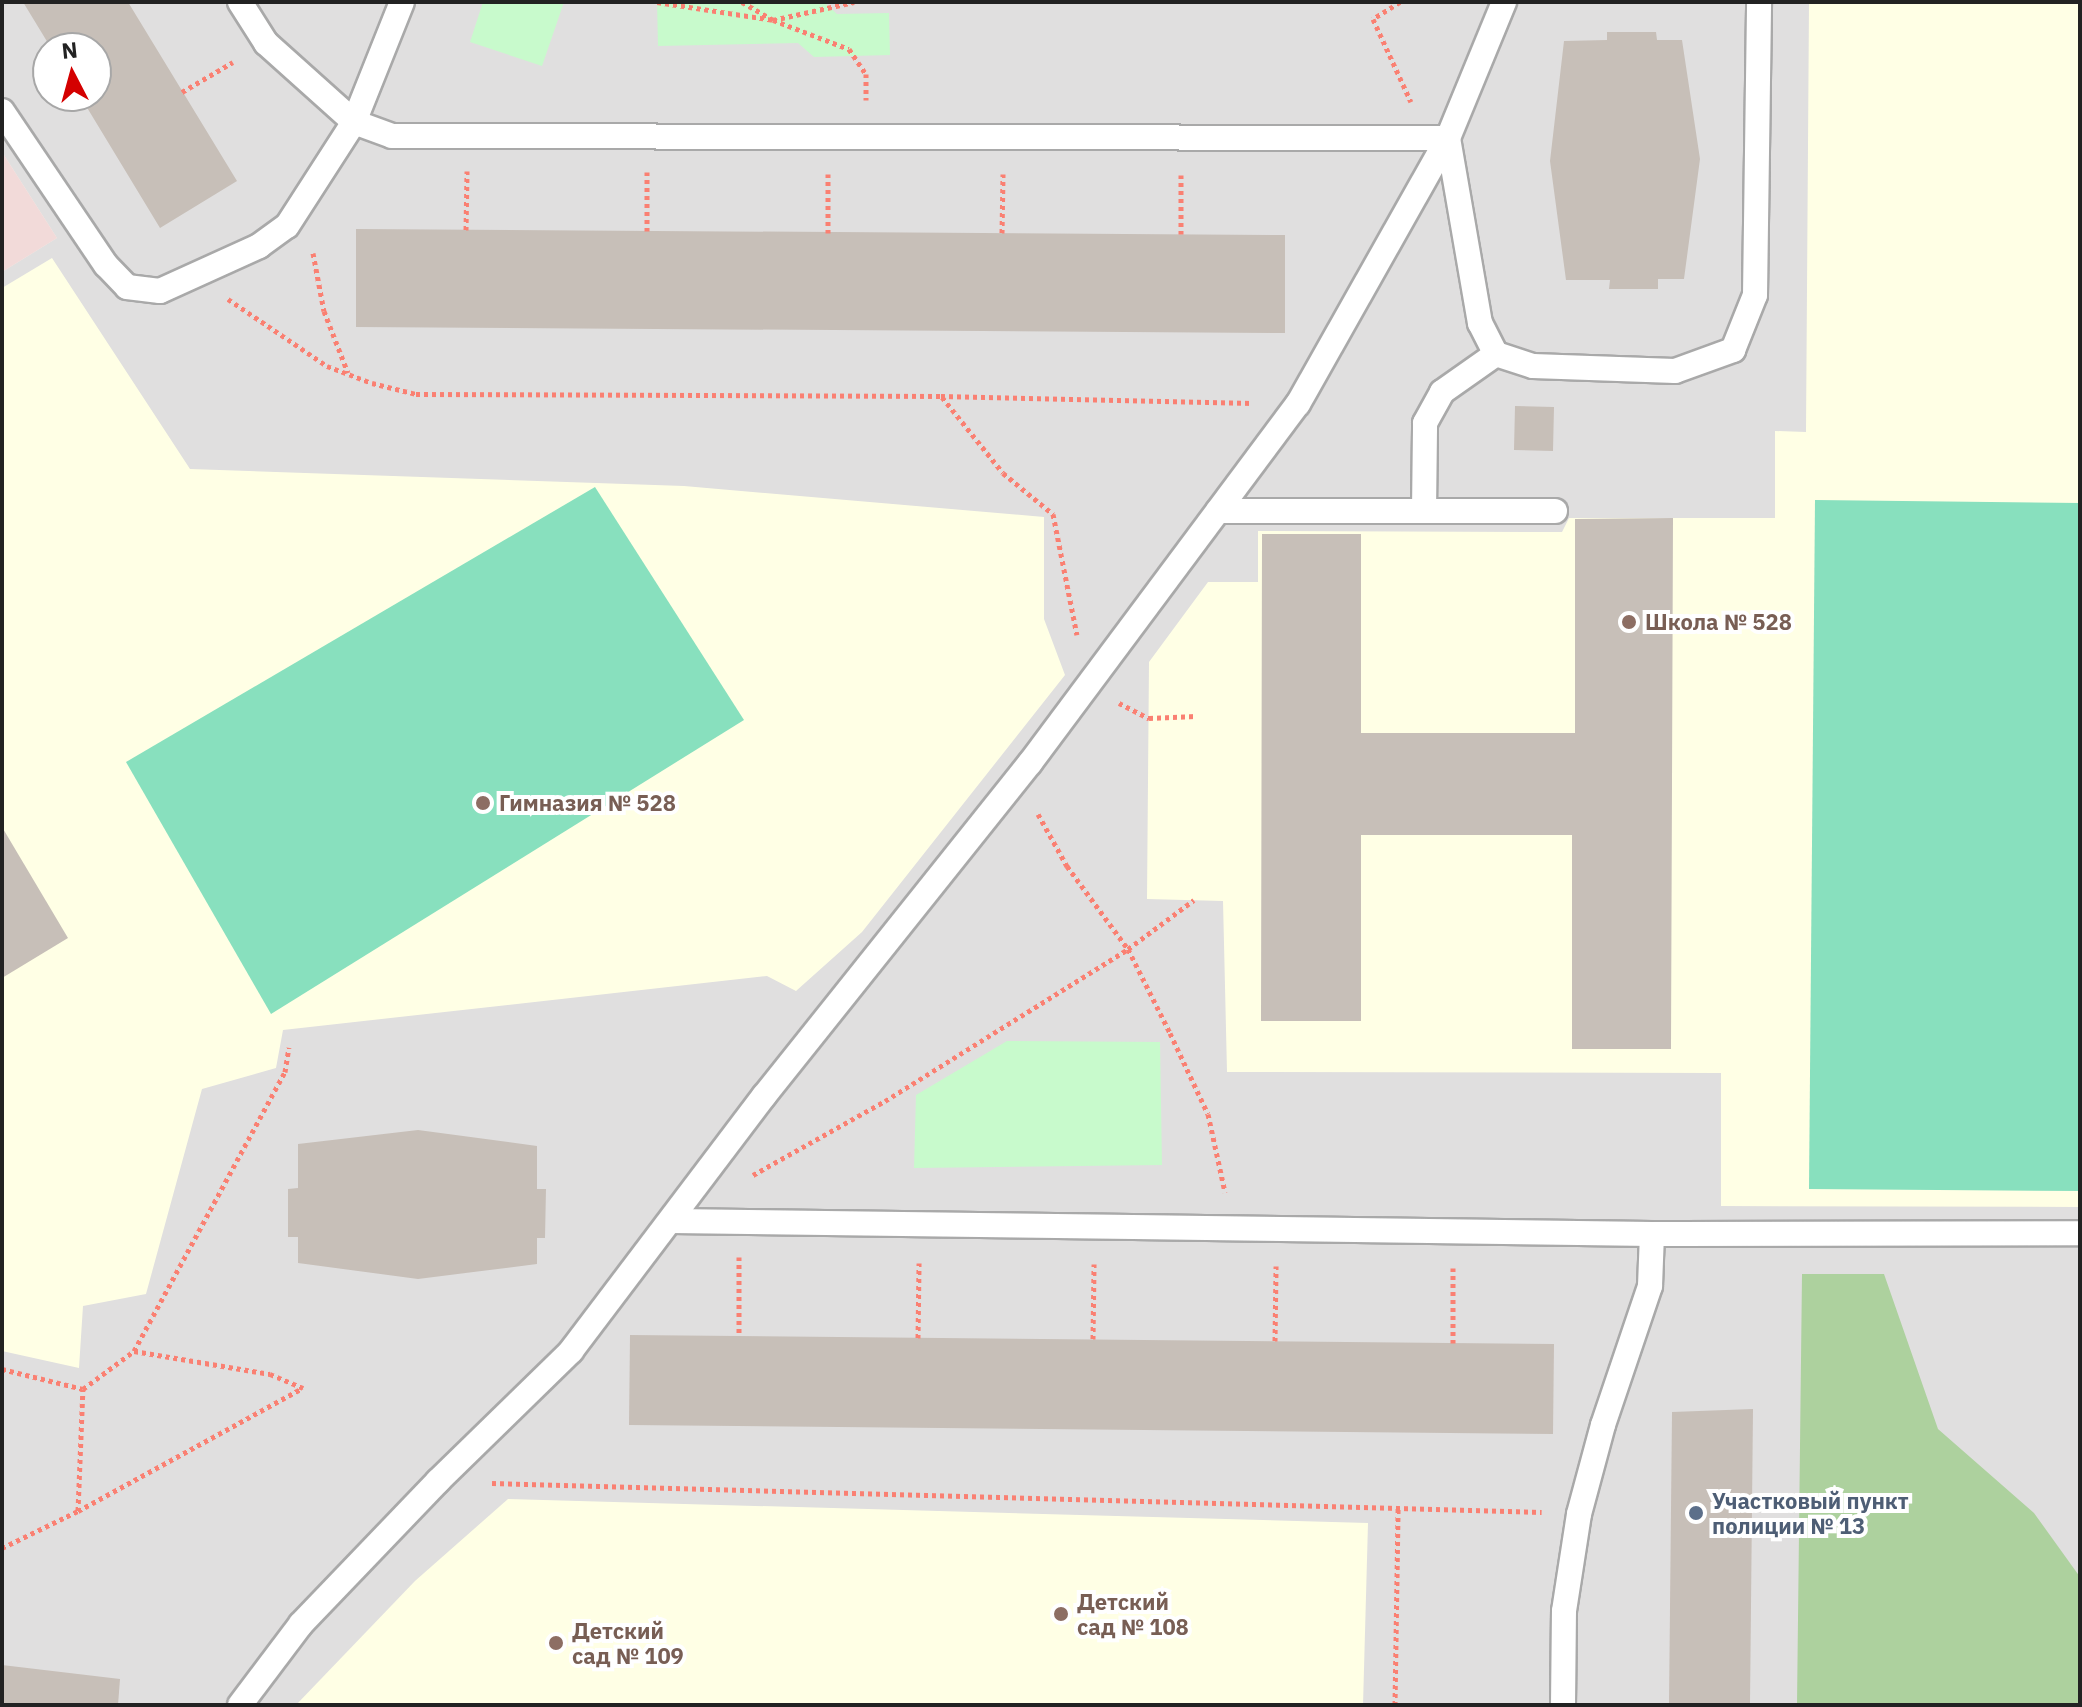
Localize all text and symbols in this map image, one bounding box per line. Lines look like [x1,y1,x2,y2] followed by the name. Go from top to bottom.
[32,32,112,112] north arrow
[60,34,79,65] text: N
[1645,609,1792,635] place label: Школа № 528
[1620,613,1638,631] marker: Школа № 528
[499,790,676,816] place label: Гимназия № 528
[474,794,492,812] marker: Гимназия № 528
[1712,1487,1909,1538] place label: Участковый пункт полиции № 13
[1687,1504,1705,1522] marker: Участковый пункт полиции № 13
[1077,1588,1189,1640] place label: Детский сад № 108
[1052,1605,1070,1623] marker: Детский сад № 108
[572,1617,684,1668] place label: Детский сад № 109
[547,1634,565,1652] marker: Детский сад № 109

